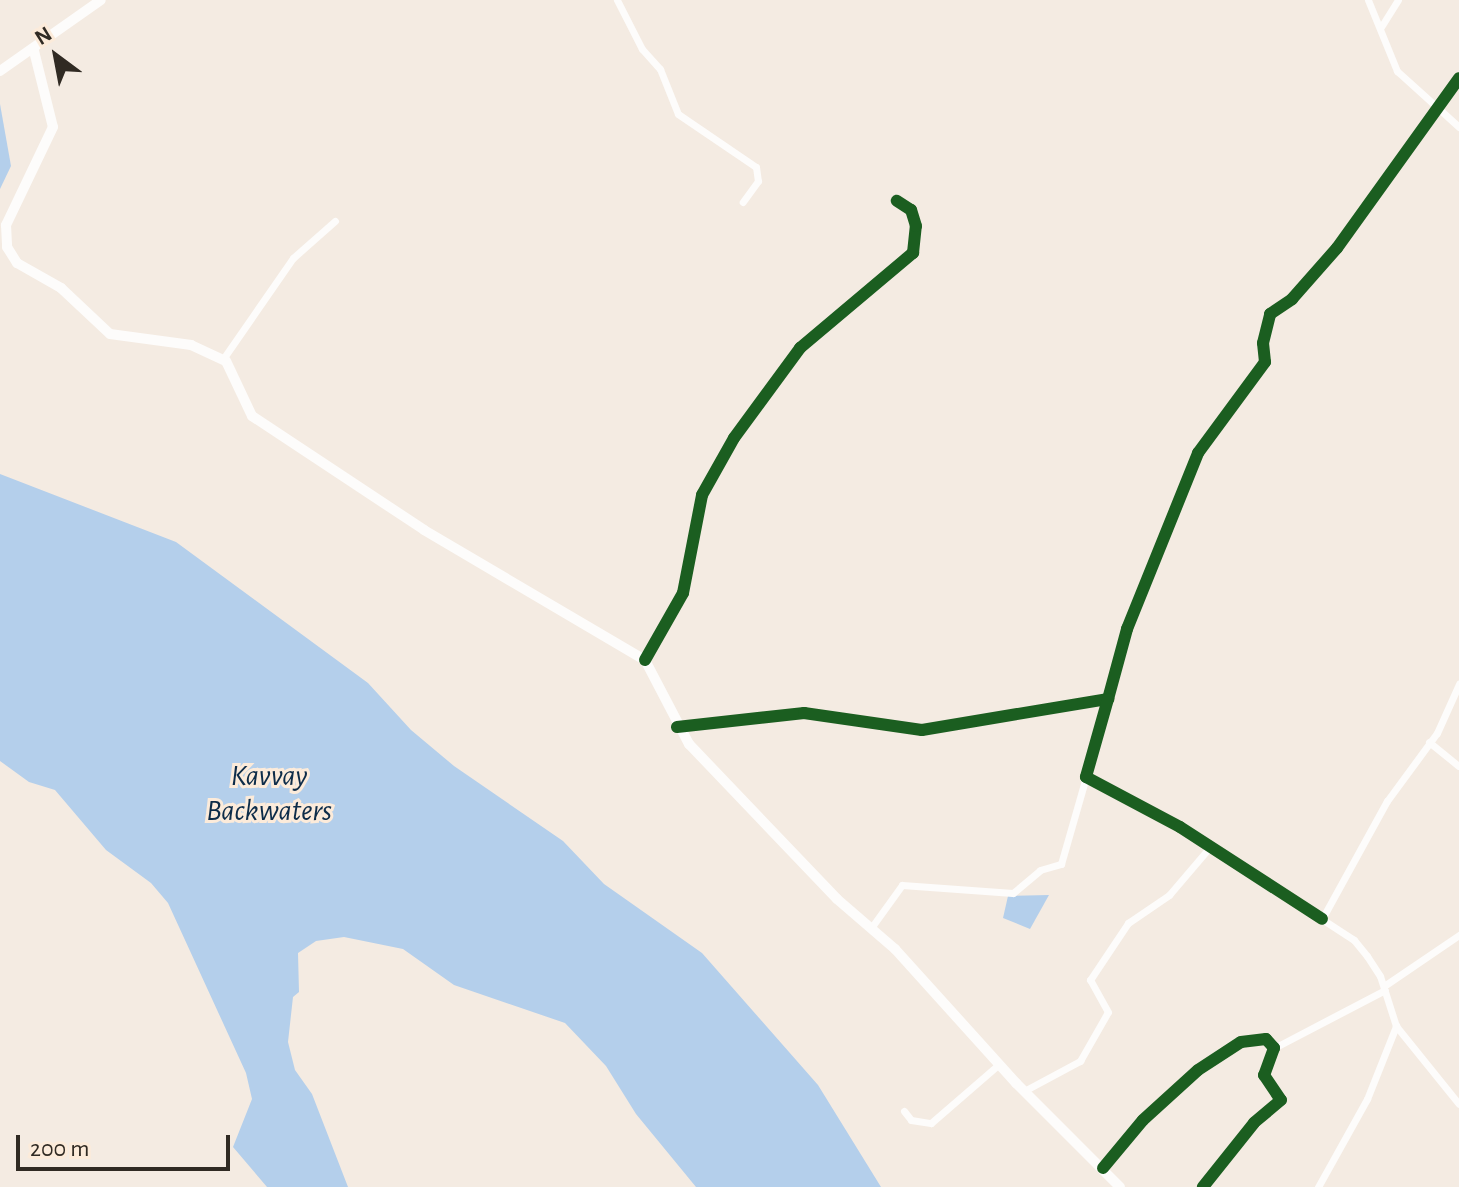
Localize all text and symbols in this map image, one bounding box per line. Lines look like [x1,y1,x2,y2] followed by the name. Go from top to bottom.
[16,16,96,96] north arrow
[31,22,56,49] text: N
[206,758,332,828] water label: Kavvay Backwaters
[20,1119,234,1169] scale bar
[30,1137,89,1161] text: 200 m

